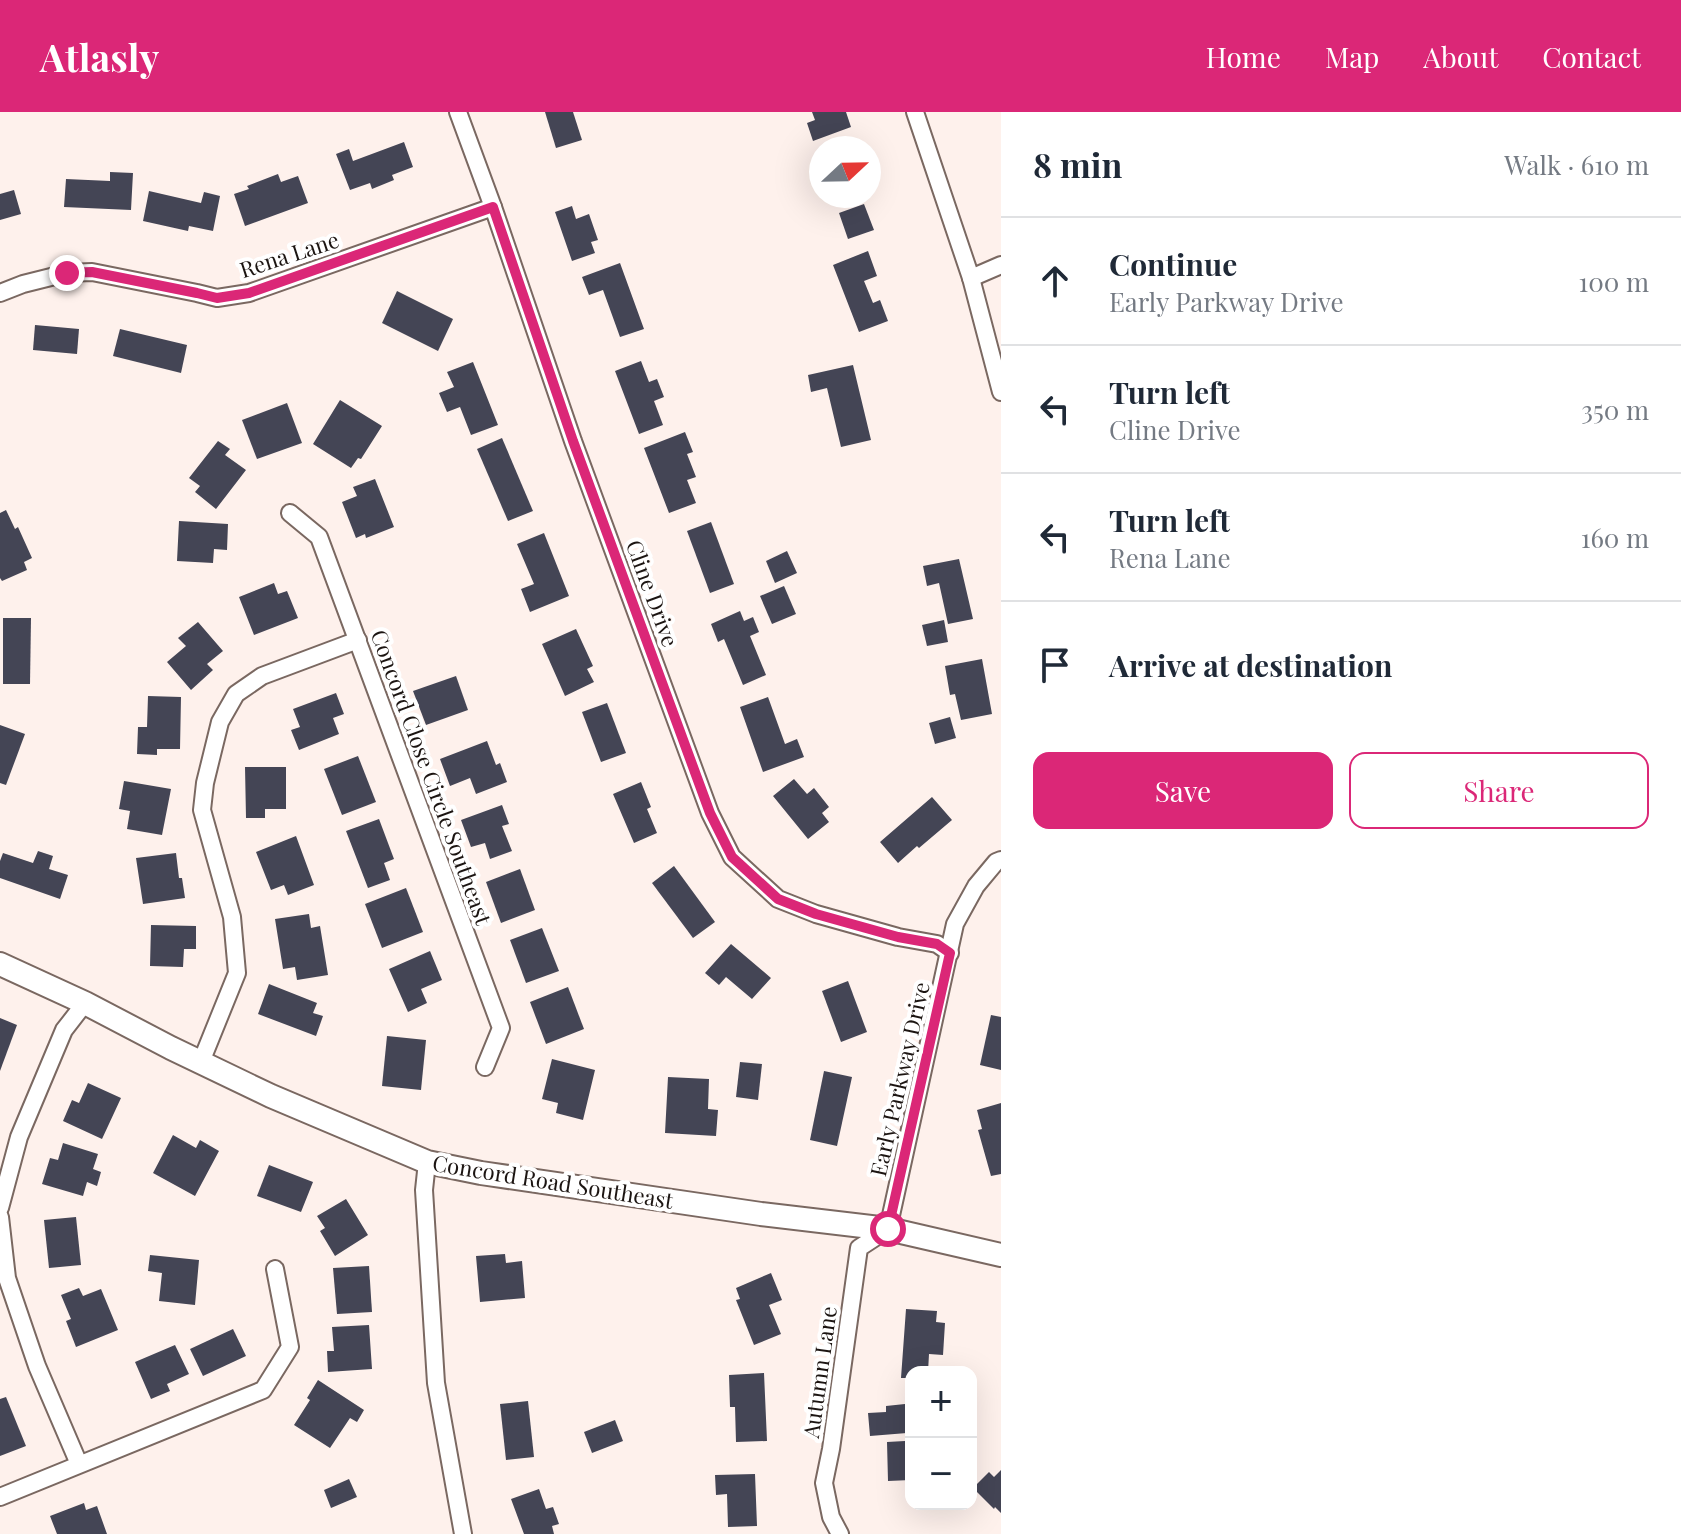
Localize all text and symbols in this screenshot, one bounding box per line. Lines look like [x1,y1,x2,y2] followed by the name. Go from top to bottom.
[40,31,159,82] text: Atlasly
[1206,38,1281,75] text: Home
[1325,38,1379,75] text: Map
[1423,38,1498,75] text: About
[1542,38,1641,75] text: Contact
[809,136,881,208] north arrow
[1033,141,1122,187] text: 8 min
[1504,147,1649,182] text: Walk · 610 m
[235,224,343,284] street label: Rena Lane
[1109,244,1237,284] text: Continue
[49,255,85,291] route end
[1033,259,1077,303] icon: ahead
[1579,264,1649,299] text: 100 m
[1109,284,1344,319] text: Early Parkway Drive
[1109,372,1230,412] text: Turn left
[1033,387,1077,431] icon: left
[1581,392,1649,427] text: 350 m
[1109,412,1241,447] text: Cline Drive
[1109,500,1230,540] text: Turn left
[1033,515,1077,559] icon: left
[1581,520,1649,555] text: 160 m
[620,536,686,650] street label: Cline Drive
[1109,540,1231,575] text: Rena Lane
[365,625,500,930] street label: Concord Close Circle Southeast
[1033,643,1077,687] icon: arrive
[1109,645,1392,685] text: Arrive at destination
[1033,752,1333,829] button: Save
[1349,752,1649,829] button: Share
[862,979,936,1179] street label: Early Parkway Drive
[430,1147,677,1215] street label: Concord Road Southeast
[870,1211,906,1247] route start
[795,1304,843,1441] street label: Autumn Lane
[905,1366,977,1510] map controls
[905,1366,977,1438] button: +
[905,1438,977,1510] button: −

